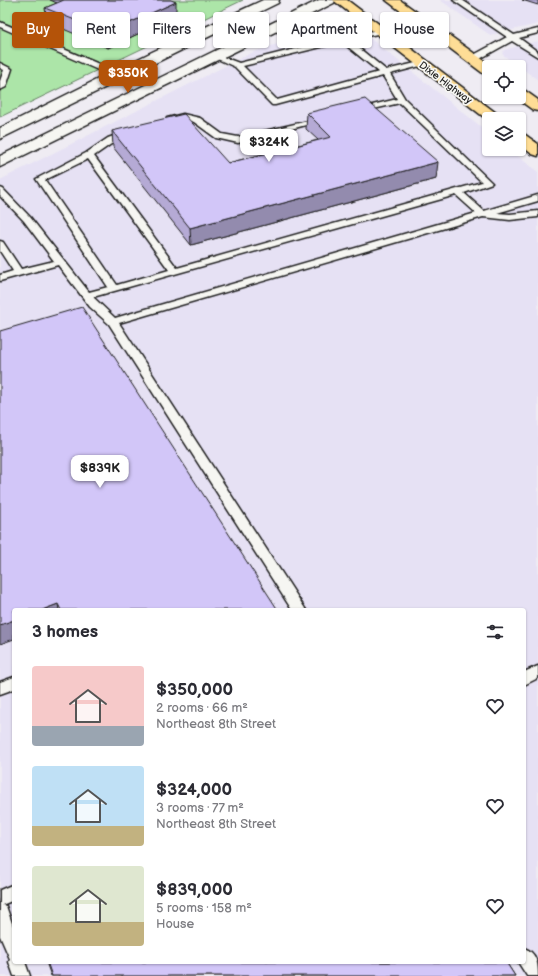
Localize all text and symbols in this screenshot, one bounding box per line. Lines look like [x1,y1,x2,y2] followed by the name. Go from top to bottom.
[12,12,64,48] chip: Buy
[72,12,130,48] chip: Rent
[138,12,205,48] chip: Filters
[213,12,269,48] chip: New
[277,12,372,48] chip: Apartment
[380,12,449,48] chip: House
[417,59,475,107] street label: Dixie Highway
[100,60,156,94] pin: $350K
[482,60,526,156] map controls
[482,60,526,104] button: locate
[108,65,148,81] text: $350K
[482,112,526,156] button: layers
[241,129,297,163] pin: $324K
[249,134,289,150] text: $324K
[72,455,128,489] pin: $839K
[80,460,120,476] text: $839K
[484,621,506,643] icon: filters
[32,622,98,642] text: 3 homes
[156,680,233,700] text: $350,000
[64,682,112,730] icon: home
[484,695,506,717] icon: heart
[156,700,248,716] text: 2 rooms · 66 m²
[156,716,276,732] text: Northeast 8th Street
[156,780,232,800] text: $324,000
[64,782,112,830] icon: home
[484,795,506,817] icon: heart
[156,800,244,816] text: 3 rooms · 77 m²
[156,816,276,832] text: Northeast 8th Street
[156,880,233,900] text: $839,000
[64,882,112,930] icon: home
[484,895,506,917] icon: heart
[156,900,252,916] text: 5 rooms · 158 m²
[156,916,194,932] text: House

